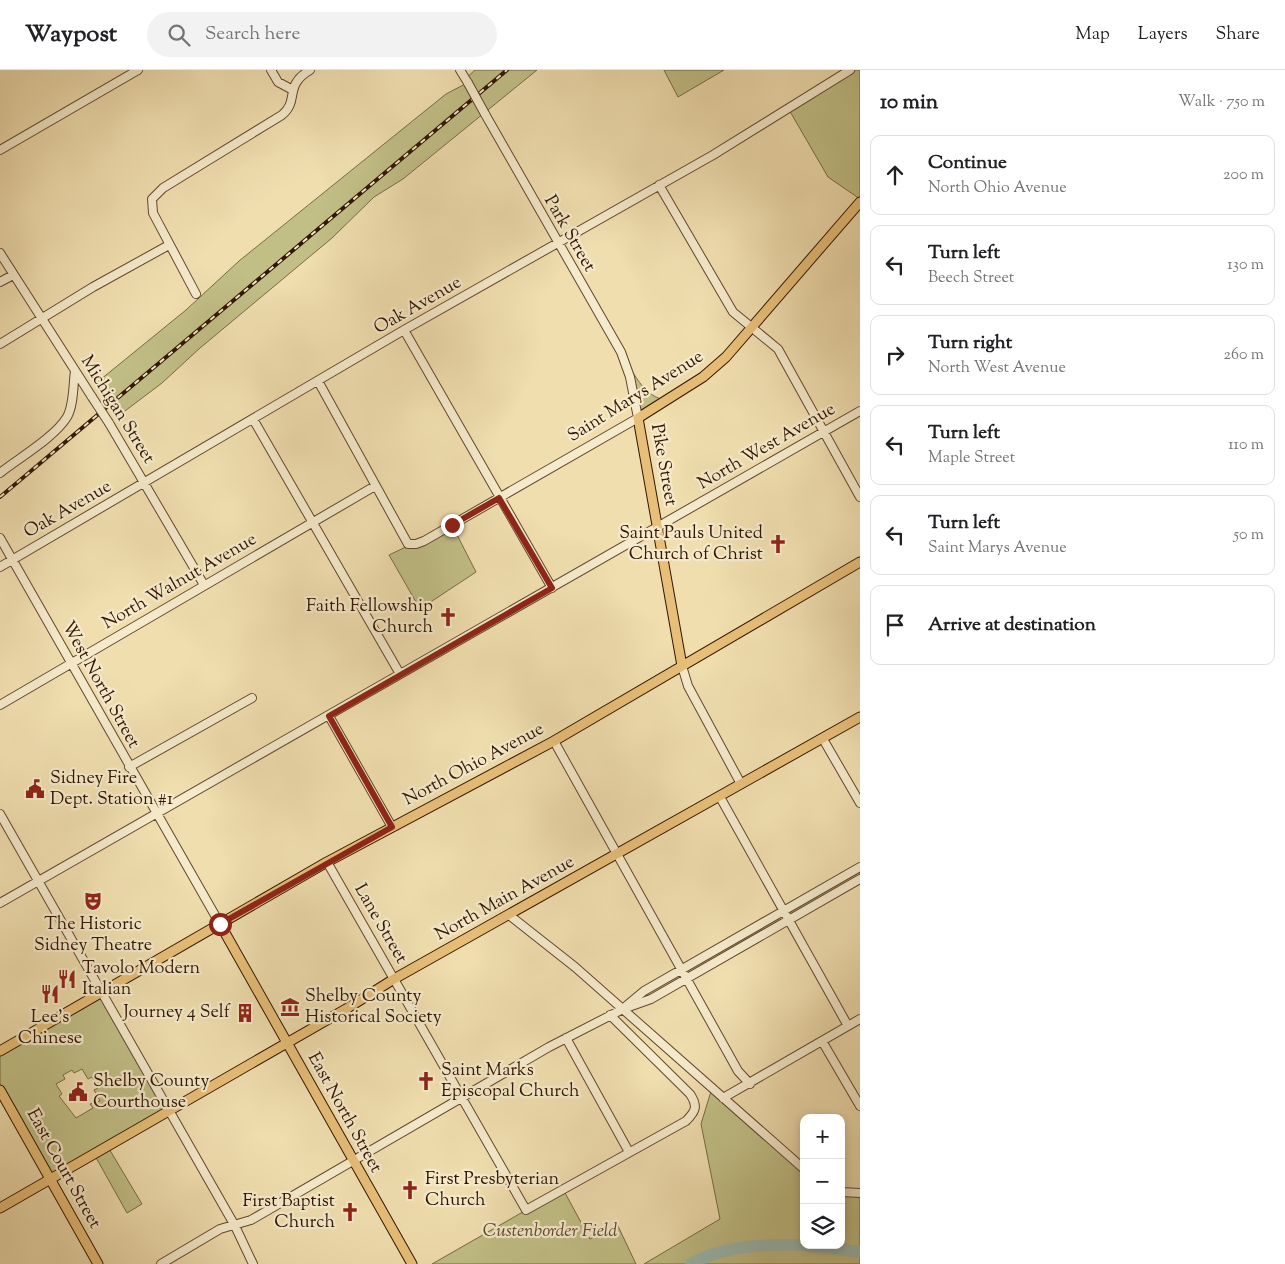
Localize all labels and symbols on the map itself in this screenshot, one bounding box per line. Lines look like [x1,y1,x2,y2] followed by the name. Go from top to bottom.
[537,191,601,277] street label: Park Street
[369,270,467,342] street label: Oak Avenue
[563,345,709,449] street label: Saint Marys Avenue
[73,351,161,469] street label: Michigan Street
[693,397,841,497] street label: North West Avenue
[643,422,683,508] street label: Pike Street
[19,474,117,546] street label: Oak Avenue
[441,514,464,537] route end
[619,521,763,568] place label: Saint Pauls United Church of Christ
[98,527,262,637] street label: North Walnut Avenue
[767,533,789,555] church icon: Saint Pauls United Church of Christ
[306,594,433,641] place label: Faith Fellowship Church
[437,606,459,628] church icon: Faith Fellowship Church
[54,617,146,753] street label: West North Street
[399,717,549,813] street label: North Ohio Avenue
[50,766,173,813] place label: Sidney Fire Dept. Station #1
[24,778,46,800] public building icon: Sidney Fire Dept. Station #1
[431,850,579,948] street label: North Main Avenue
[347,879,413,969] street label: Lane Street
[82,890,104,912] theatre icon: The Historic Sidney Theatre
[34,912,152,959] place label: The Historic Sidney Theatre
[209,913,232,936] route start
[82,956,201,1003] place label: Tavolo Modern Italian
[56,968,78,990] restaurant icon: Tavolo Modern Italian
[39,983,61,1005] restaurant icon: Lee's Chinese
[305,984,442,1031] place label: Shelby County Historical Society
[279,996,301,1018] museum icon: Shelby County Historical Society
[122,1000,231,1026] place label: Journey 4 Self
[234,1002,256,1024] building icon: Journey 4 Self
[18,1005,82,1052] place label: Lee's Chinese
[300,1048,388,1178] street label: East North Street
[441,1058,580,1105] place label: Saint Marks Episcopal Church
[93,1069,210,1116] place label: Shelby County Courthouse
[415,1070,437,1092] church icon: Saint Marks Episcopal Church
[67,1081,89,1103] public building icon: Shelby County Courthouse
[19,1104,107,1234] street label: East Court Street
[425,1167,559,1214] place label: First Presbyterian Church
[399,1179,421,1201] church icon: First Presbyterian Church
[243,1189,335,1236] place label: First Baptist Church
[339,1201,361,1223] church icon: First Baptist Church
[483,1219,617,1245] park label: Custenborder Field

